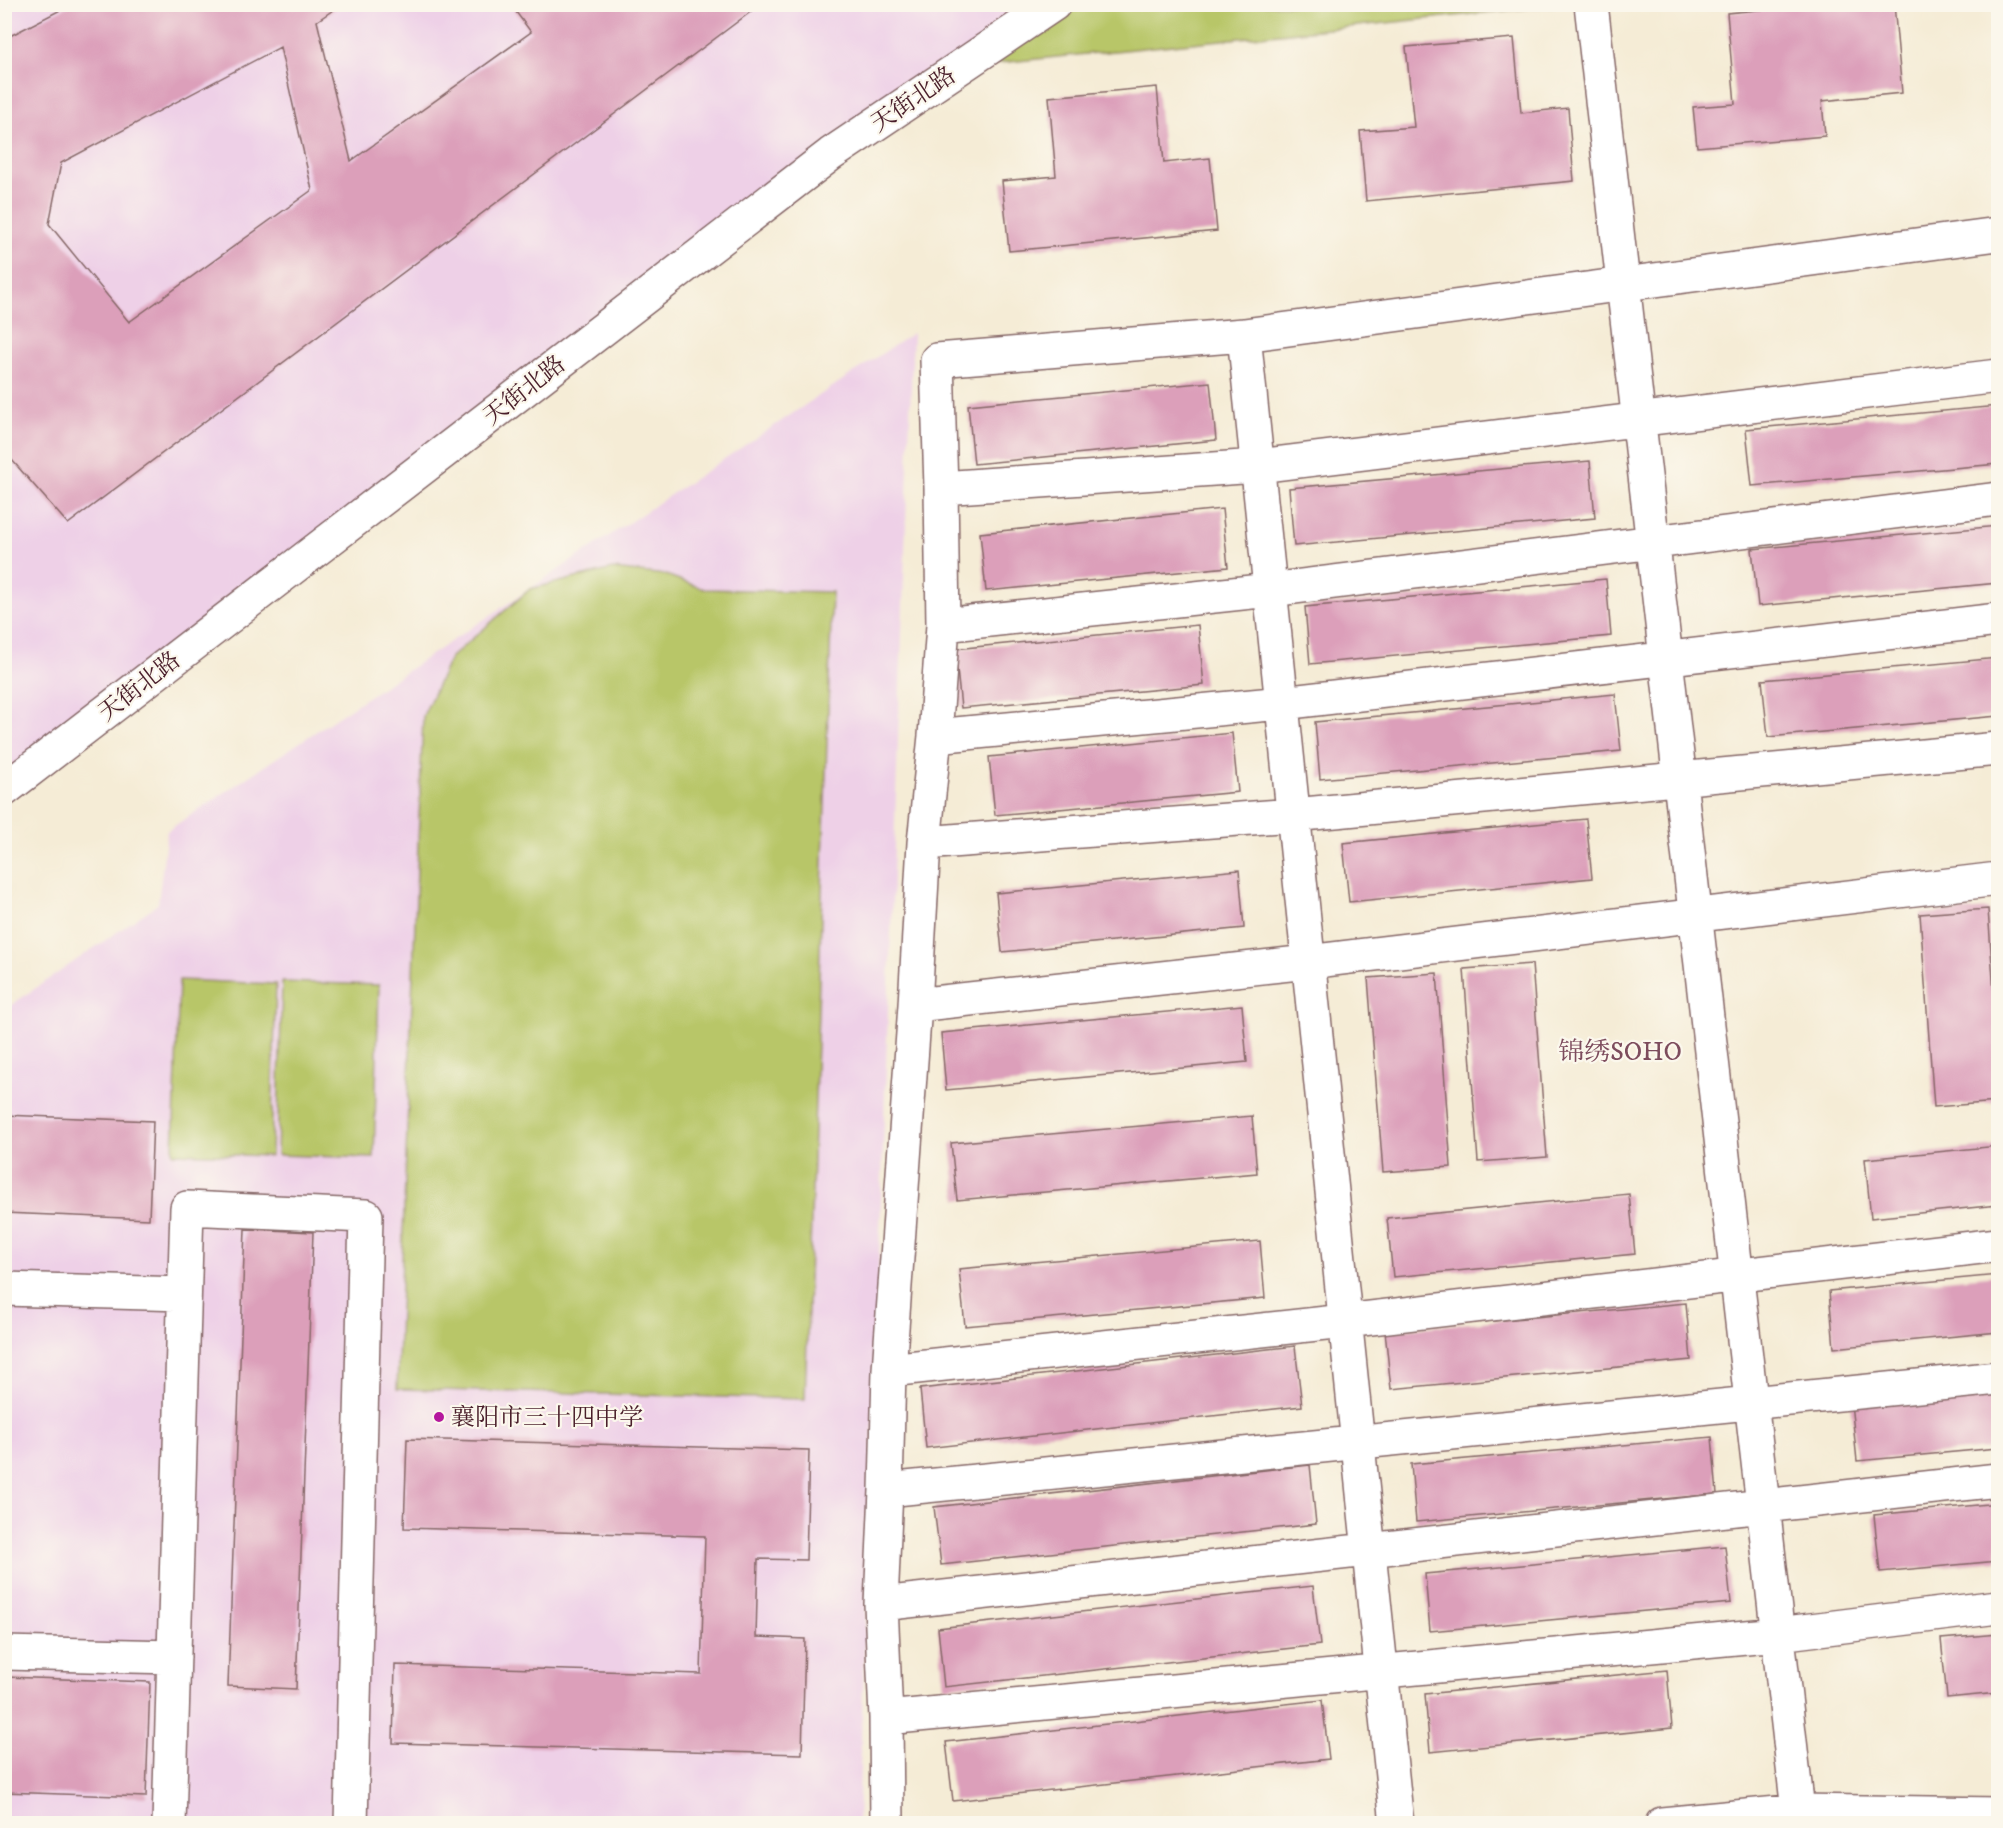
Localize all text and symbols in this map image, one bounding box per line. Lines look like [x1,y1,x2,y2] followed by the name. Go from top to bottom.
[865,61,962,139] street label: 天街北路
[478,349,572,432] street label: 天街北路
[93,645,187,728] street label: 天街北路
[1558,1036,1682,1069] district label: 锦绣SOHO
[451,1403,643,1433] place label: 襄阳市三十四中学
[432,1410,446,1424] marker: 襄阳市三十四中学

